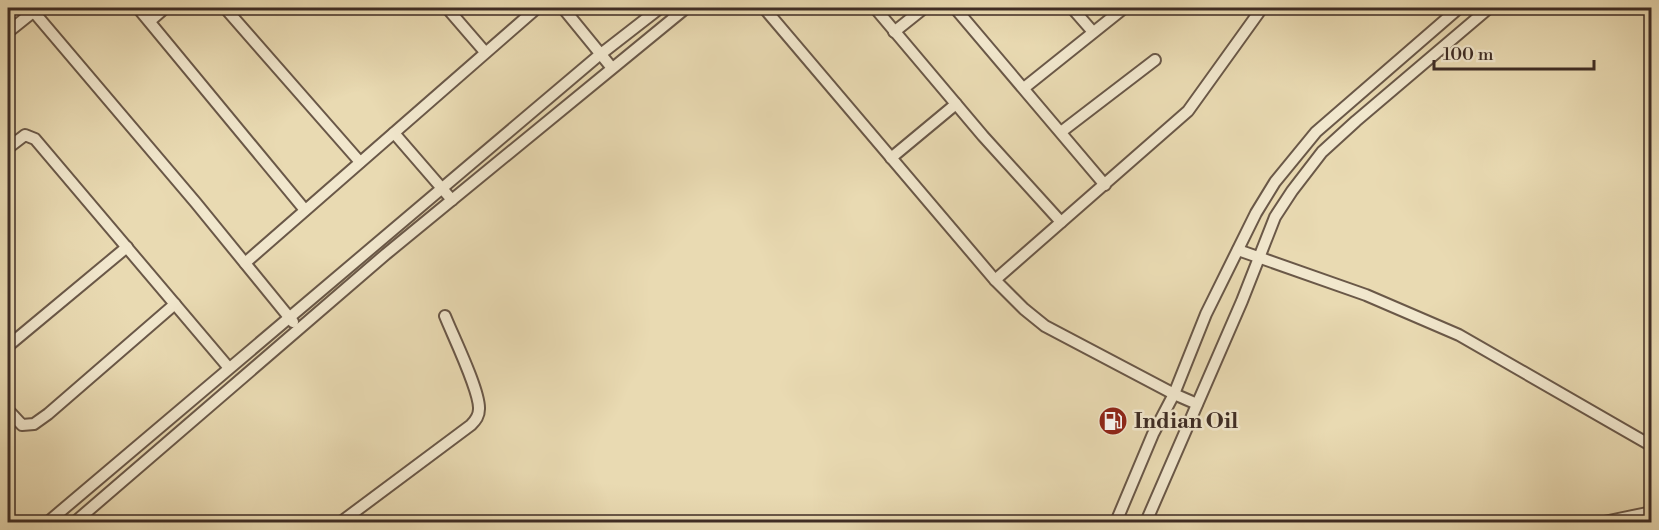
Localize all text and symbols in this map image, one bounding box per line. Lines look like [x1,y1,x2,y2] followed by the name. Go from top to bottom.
[1434,33,1594,71] scale bar
[1443,43,1494,66] text: 100 m
[1097,405,1129,437] fuel station icon: Indian Oil
[1134,408,1238,435] place label: Indian Oil

